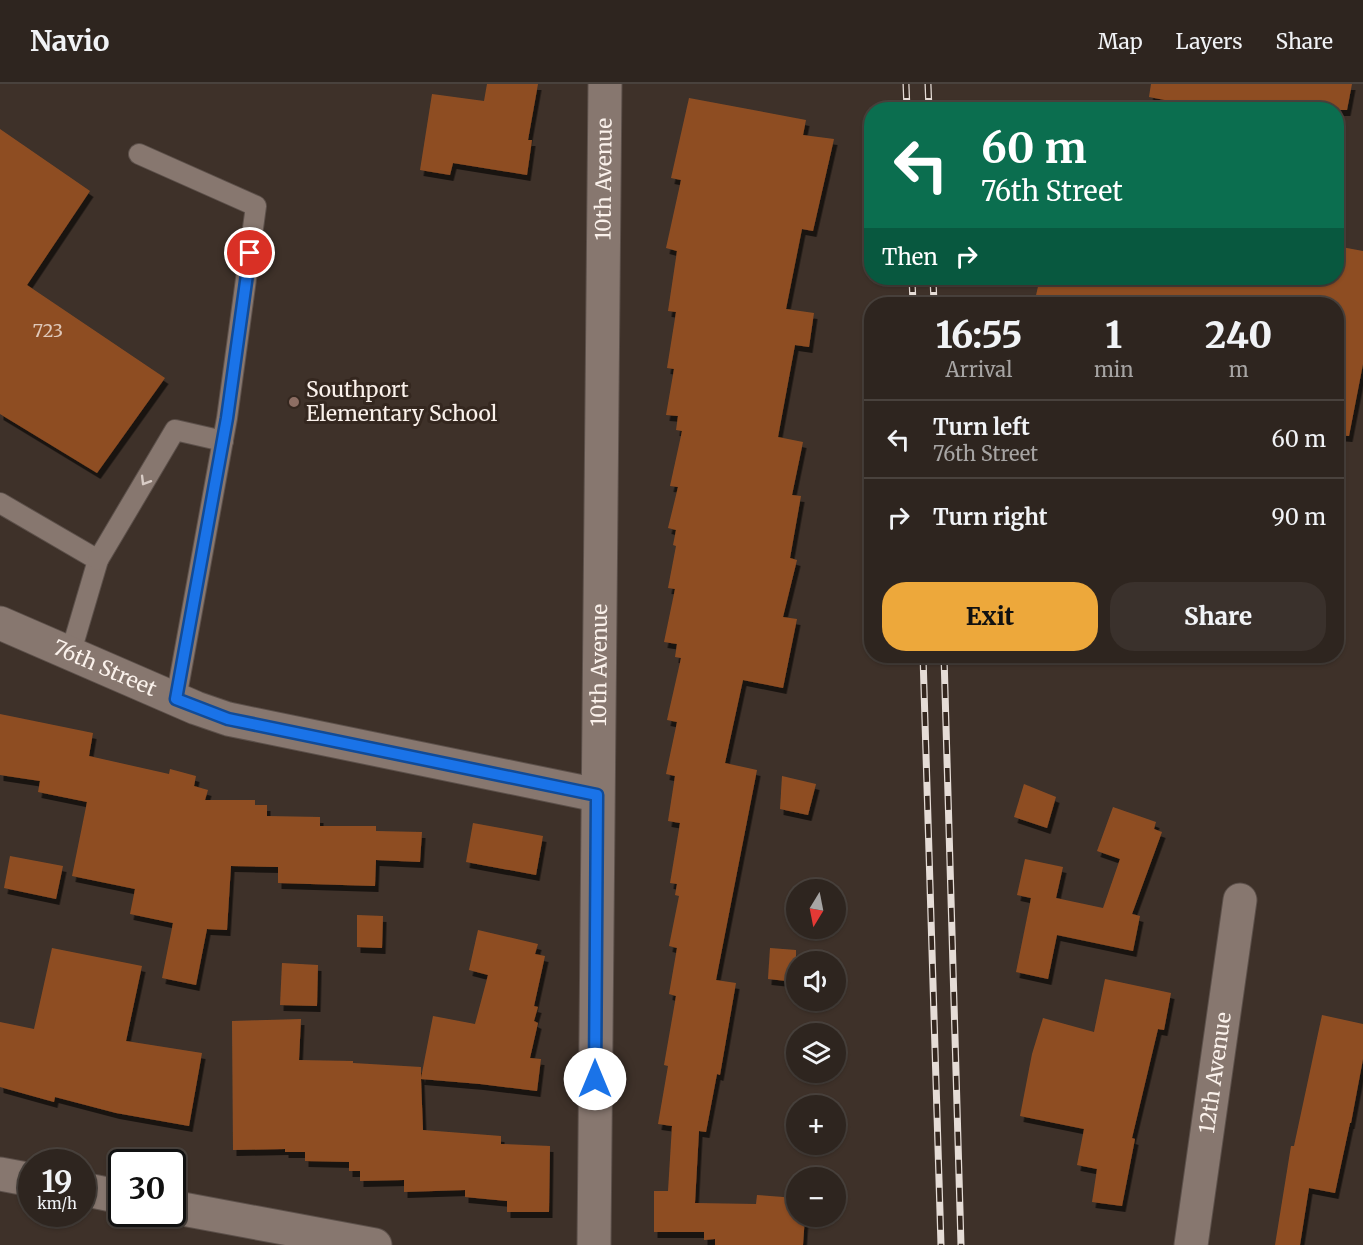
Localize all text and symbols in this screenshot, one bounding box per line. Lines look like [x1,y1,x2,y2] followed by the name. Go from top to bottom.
[30,23,110,59] text: Navio
[1098,28,1143,55] text: Map
[1176,28,1243,55] text: Layers
[1276,28,1333,55] text: Share
[590,117,618,241] street label: 10th Avenue
[981,122,1087,174] text: 60 m
[882,126,960,204] icon: left
[981,174,1123,208] text: 76th Street
[224,227,275,278] pin
[233,236,266,269] icon: arrive
[950,240,983,273] icon: right
[882,243,938,271] text: Then
[936,313,1022,358] text: 16:55
[1105,313,1122,358] text: 1
[1205,313,1272,358] text: 240
[33,319,63,342] house number: 723
[946,357,1012,382] text: Arrival
[1094,357,1133,382] text: min
[1229,357,1249,382] text: m
[306,376,498,427] place label: Southport Elementary School
[287,395,301,409] marker: Southport Elementary School
[933,413,1030,441] text: Turn left
[882,423,915,456] icon: left
[1272,425,1326,453] text: 60 m
[933,441,1038,466] text: 76th Street
[141,475,153,485] one-way arrow
[882,501,915,534] icon: right
[933,503,1047,531] text: Turn right
[1271,503,1326,531] text: 90 m
[882,582,1098,651] button: Exit
[1110,582,1326,651] button: Share
[585,603,613,727] street label: 10th Avenue
[49,634,161,702] street label: 76th Street
[786,879,846,939] north arrow
[786,879,846,1227] map controls
[786,951,846,1011] button: sound
[1193,1010,1237,1135] street label: 12th Avenue
[786,1023,846,1083] button: layers
[563,1047,627,1111] position arrow
[786,1095,846,1155] button: +
[108,1149,186,1227] speed limit sign: 30
[41,1162,73,1200] text: 19
[786,1167,846,1227] button: −
[37,1194,77,1213] text: km/h

